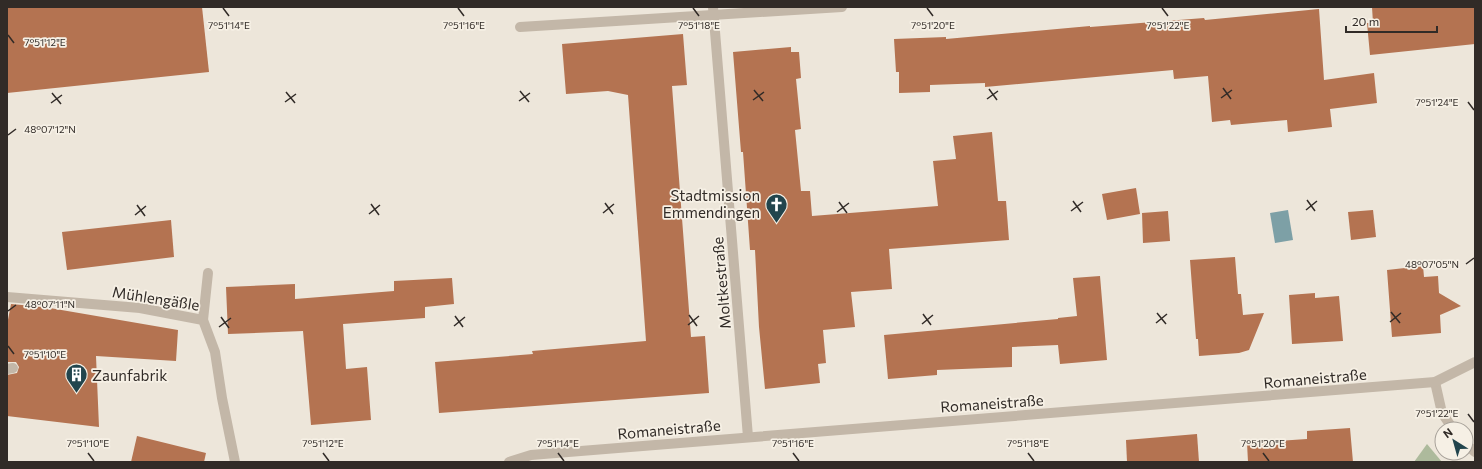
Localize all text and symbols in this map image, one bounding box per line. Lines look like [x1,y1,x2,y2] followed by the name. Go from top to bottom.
[1346,8,1437,34] scale bar
[1352,14,1379,28] text: 20 m
[208,19,250,31] text: 7°51'14"E
[443,19,485,31] text: 7°51'16"E
[678,19,720,31] text: 7°51'18"E
[911,19,955,31] text: 7°51'20"E
[1147,19,1189,31] text: 7°51'22"E
[24,36,66,48] text: 7°51'12"E
[1415,96,1459,108] text: 7°51'24"E
[24,123,76,135] text: 48°07'12"N
[663,186,760,221] place label: Stadtmission Emmendingen
[763,191,789,224] church icon: Stadtmission Emmendingen
[708,236,734,330] street label: Moltkestraße
[1405,258,1459,270] text: 48°07'05"N
[111,282,201,314] street label: Mühlengäßle
[25,298,75,310] text: 48°07'11"N
[24,348,66,360] text: 7°51'10"E
[64,362,90,395] building icon: Zaunfabrik
[1263,365,1367,391] street label: Romaneistraße
[92,366,167,384] place label: Zaunfabrik
[940,390,1044,416] street label: Romaneistraße
[1416,407,1458,419] text: 7°51'22"E
[617,416,721,442] street label: Romaneistraße
[1434,421,1474,461] north arrow
[1440,425,1455,440] text: N
[67,437,109,449] text: 7°51'10"E
[302,437,344,449] text: 7°51'12"E
[537,437,579,449] text: 7°51'14"E
[772,437,814,449] text: 7°51'16"E
[1007,437,1049,449] text: 7°51'18"E
[1241,437,1285,449] text: 7°51'20"E

